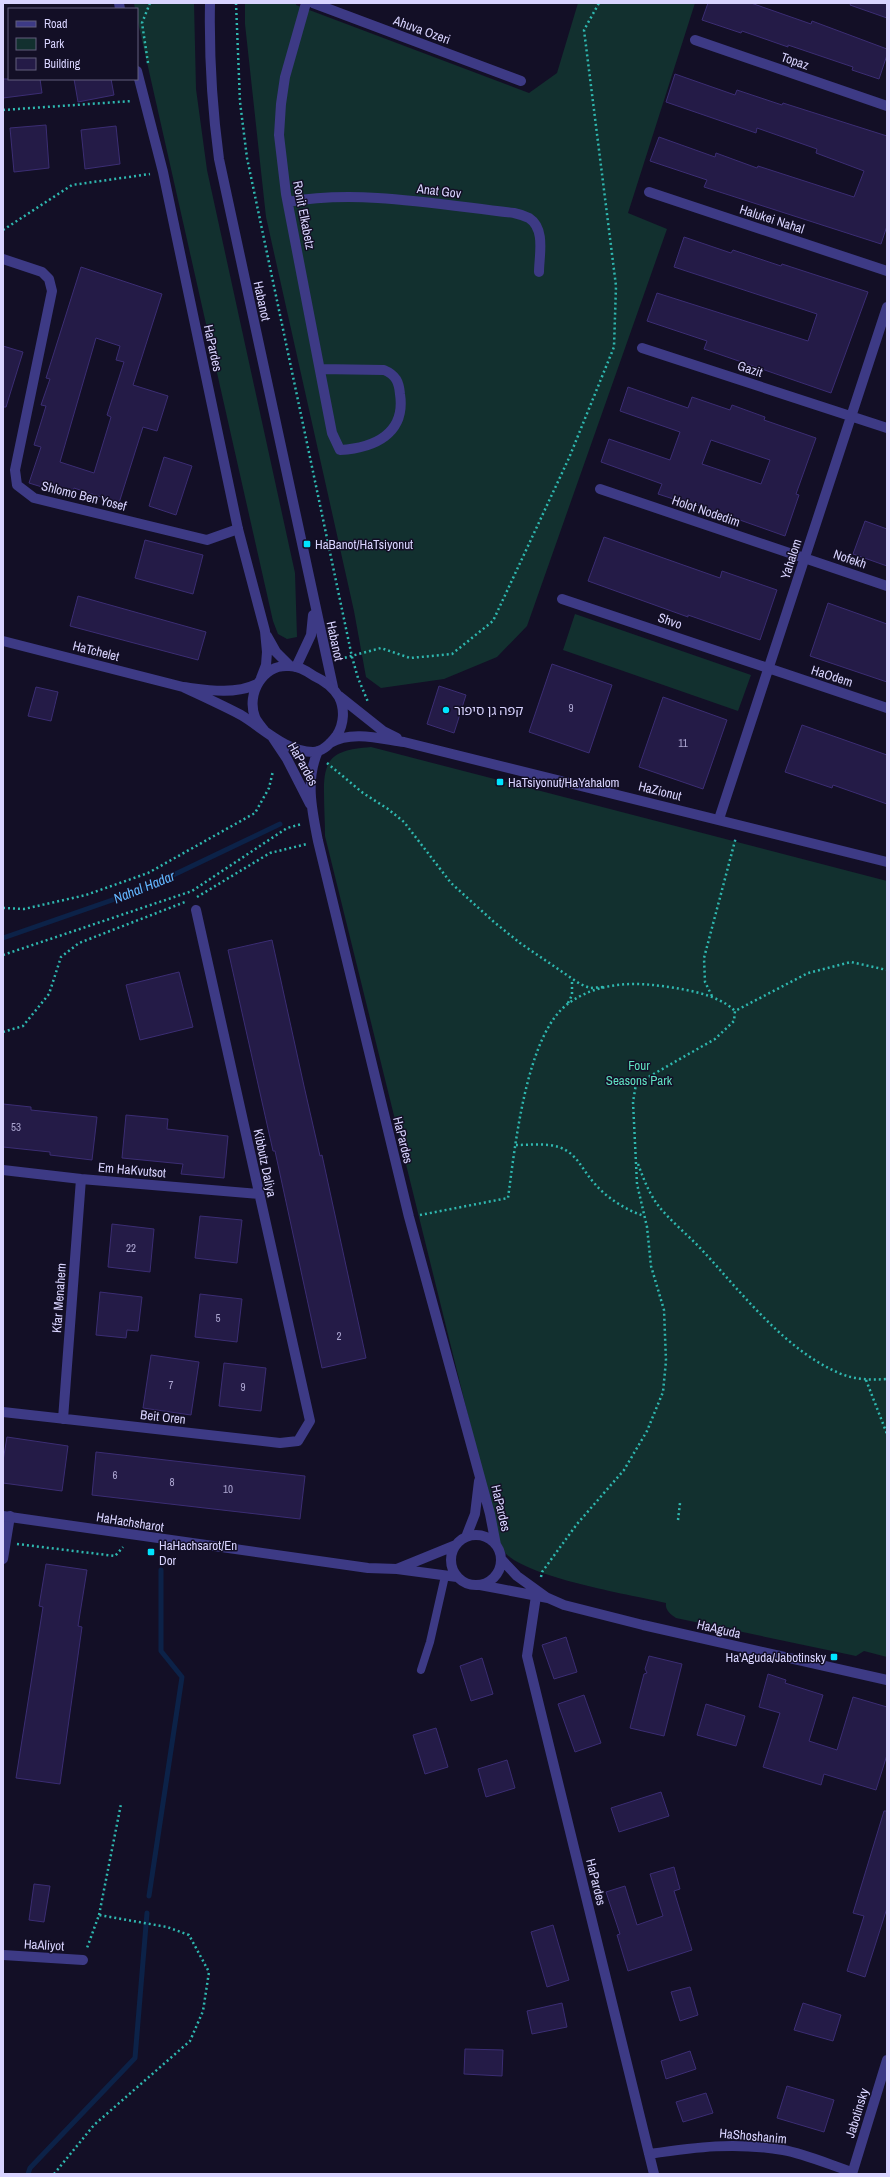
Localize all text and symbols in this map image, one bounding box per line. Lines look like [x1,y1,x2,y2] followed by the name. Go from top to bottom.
[8,8,138,80] legend
[390,12,453,48] street label: Ahuva Ozeri
[44,16,68,32] text: Road
[44,36,64,52] text: Park
[779,48,811,74] street label: Topaz
[44,56,81,72] text: Building
[289,179,319,251] street label: Ronit Elkabetz
[415,180,463,202] street label: Anat Gov
[738,201,806,237] street label: Halukei Nahal
[249,280,275,323] street label: Habanot
[200,323,226,373] street label: HaPardes
[735,357,765,381] street label: Gazit
[40,477,128,515] street label: Shlomo Ben Yosef
[670,491,742,531] street label: Holot Nodedim
[315,536,413,553] place label: HaBanot/HaTsiyonut
[777,537,805,581] street label: Yahalom
[302,539,312,549] marker: HaBanot/HaTsiyonut
[831,545,869,573] street label: Nofekh
[656,609,684,633] street label: Shvo
[322,620,348,663] street label: Habanot
[71,637,121,665] street label: HaTchelet
[809,661,855,691] street label: HaOdem
[568,701,574,715] house number: 9
[454,702,523,719] place label: קפה גן סיפור
[441,705,451,715] marker: קפה גן סיפור
[678,736,688,750] house number: 11
[284,739,322,789] street label: HaPardes
[508,774,620,791] place label: HaTsiyonut/HaYahalom
[495,777,505,787] marker: HaTsiyonut/HaYahalom
[637,777,683,805] street label: HaZionut
[111,866,178,907] water label: Nahal Hadar
[606,1057,673,1089] park label: Four Seasons Park
[389,1115,417,1165] street label: HaPardes
[11,1120,21,1134] house number: 53
[249,1127,281,1199] street label: Kibbutz Daliya
[97,1159,167,1181] street label: Em HaKvutsot
[126,1241,136,1255] house number: 22
[48,1262,70,1333] street label: Kfar Menahem
[215,1311,221,1325] house number: 5
[336,1329,342,1343] house number: 2
[168,1378,174,1392] house number: 7
[240,1380,246,1394] house number: 9
[139,1406,187,1428] street label: Beit Oren
[112,1468,118,1482] house number: 6
[169,1475,175,1489] house number: 8
[223,1482,233,1496] house number: 10
[487,1483,515,1533] street label: HaPardes
[95,1508,165,1536] street label: HaHachsharot
[159,1537,237,1569] place label: HaHachsarot/En Dor
[146,1547,156,1557] marker: HaHachsarot/En Dor
[695,1616,743,1642] street label: HaAguda
[726,1649,827,1666] place label: Ha'Aguda/Jabotinsky
[829,1652,839,1662] marker: Ha'Aguda/Jabotinsky
[582,1857,610,1907] street label: HaPardes
[23,1935,65,1955] street label: HaAliyot
[841,2086,873,2140] street label: Jabotinsky
[719,2125,787,2147] street label: HaShoshanim

